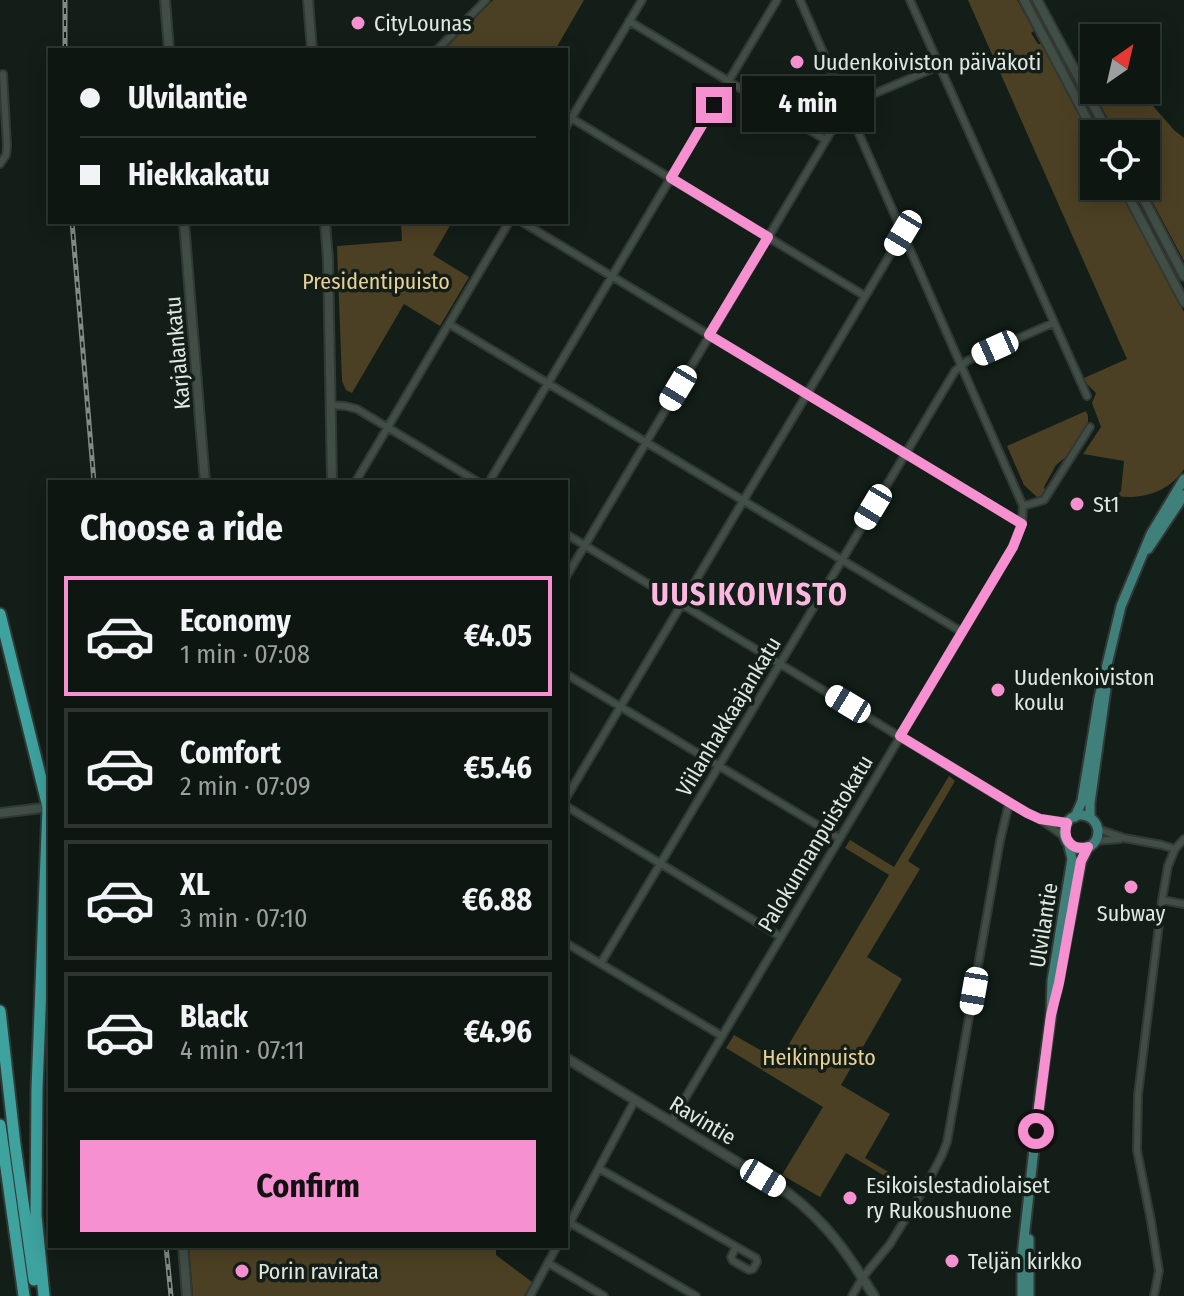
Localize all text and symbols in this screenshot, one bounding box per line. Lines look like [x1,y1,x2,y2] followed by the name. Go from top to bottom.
[374,10,472,37] place label: CityLounas
[349,14,367,32] marker: CityLounas
[1080,24,1160,104] north arrow
[1080,24,1160,200] map controls
[813,49,1041,76] place label: Uudenkoiviston päiväkoti
[788,53,806,71] marker: Uudenkoiviston päiväkoti
[742,77,874,133] callout: 4 min
[128,80,248,116] text: Ulvilantie
[696,87,732,123] route end
[779,88,837,119] text: 4 min
[1080,120,1160,200] button: locate
[128,157,270,193] text: Hiekkakatu
[880,206,926,260] car
[302,268,450,295] park label: Presidentipuisto
[159,295,196,411] street label: Karjalankatu
[968,327,1022,369] car
[655,361,701,415] car
[850,480,896,534] car
[1093,491,1119,518] place label: St1
[1068,495,1086,513] marker: St1
[80,506,283,550] text: Choose a ride
[651,577,849,613] district label: UUSIKOIVISTO
[84,600,156,672] icon: car
[180,603,291,639] text: Economy
[464,618,532,654] text: €4.05
[670,632,787,801] street label: Viilanhakkaajankatu
[180,639,310,670] text: 1 min · 07:08
[1014,664,1155,716] place label: Uudenkoiviston koulu
[821,681,875,727] car
[989,681,1007,699] marker: Uudenkoiviston koulu
[84,732,156,804] icon: car
[180,735,281,771] text: Comfort
[464,750,532,786] text: €5.46
[752,750,879,937] street label: Palokunnanpuistokatu
[180,771,311,802] text: 2 min · 07:09
[84,864,156,936] icon: car
[180,867,210,903] text: XL
[1122,878,1140,896] marker: Subway
[1023,881,1064,969] street label: Ulvilantie
[462,882,532,918] text: €6.88
[1097,900,1165,927] place label: Subway
[180,903,308,934] text: 3 min · 07:10
[958,965,990,1017] car
[84,996,156,1068] icon: car
[180,999,248,1035] text: Black
[464,1014,532,1050] text: €4.96
[180,1035,305,1066] text: 4 min · 07:11
[762,1044,876,1071] park label: Heikinpuisto
[665,1090,741,1151] street label: Ravintie
[1018,1113,1054,1149] route start
[80,1140,536,1232] button: Confirm
[736,1155,790,1201] car
[866,1172,1051,1224] place label: Esikoislestadiolaiset ry Rukoushuone
[841,1189,859,1207] marker: Esikoislestadiolaiset ry Rukoushuone
[968,1248,1082,1275] place label: Teljän kirkko
[943,1252,961,1270] marker: Teljän kirkko
[258,1258,379,1285] place label: Porin ravirata
[233,1262,251,1280] marker: Porin ravirata

